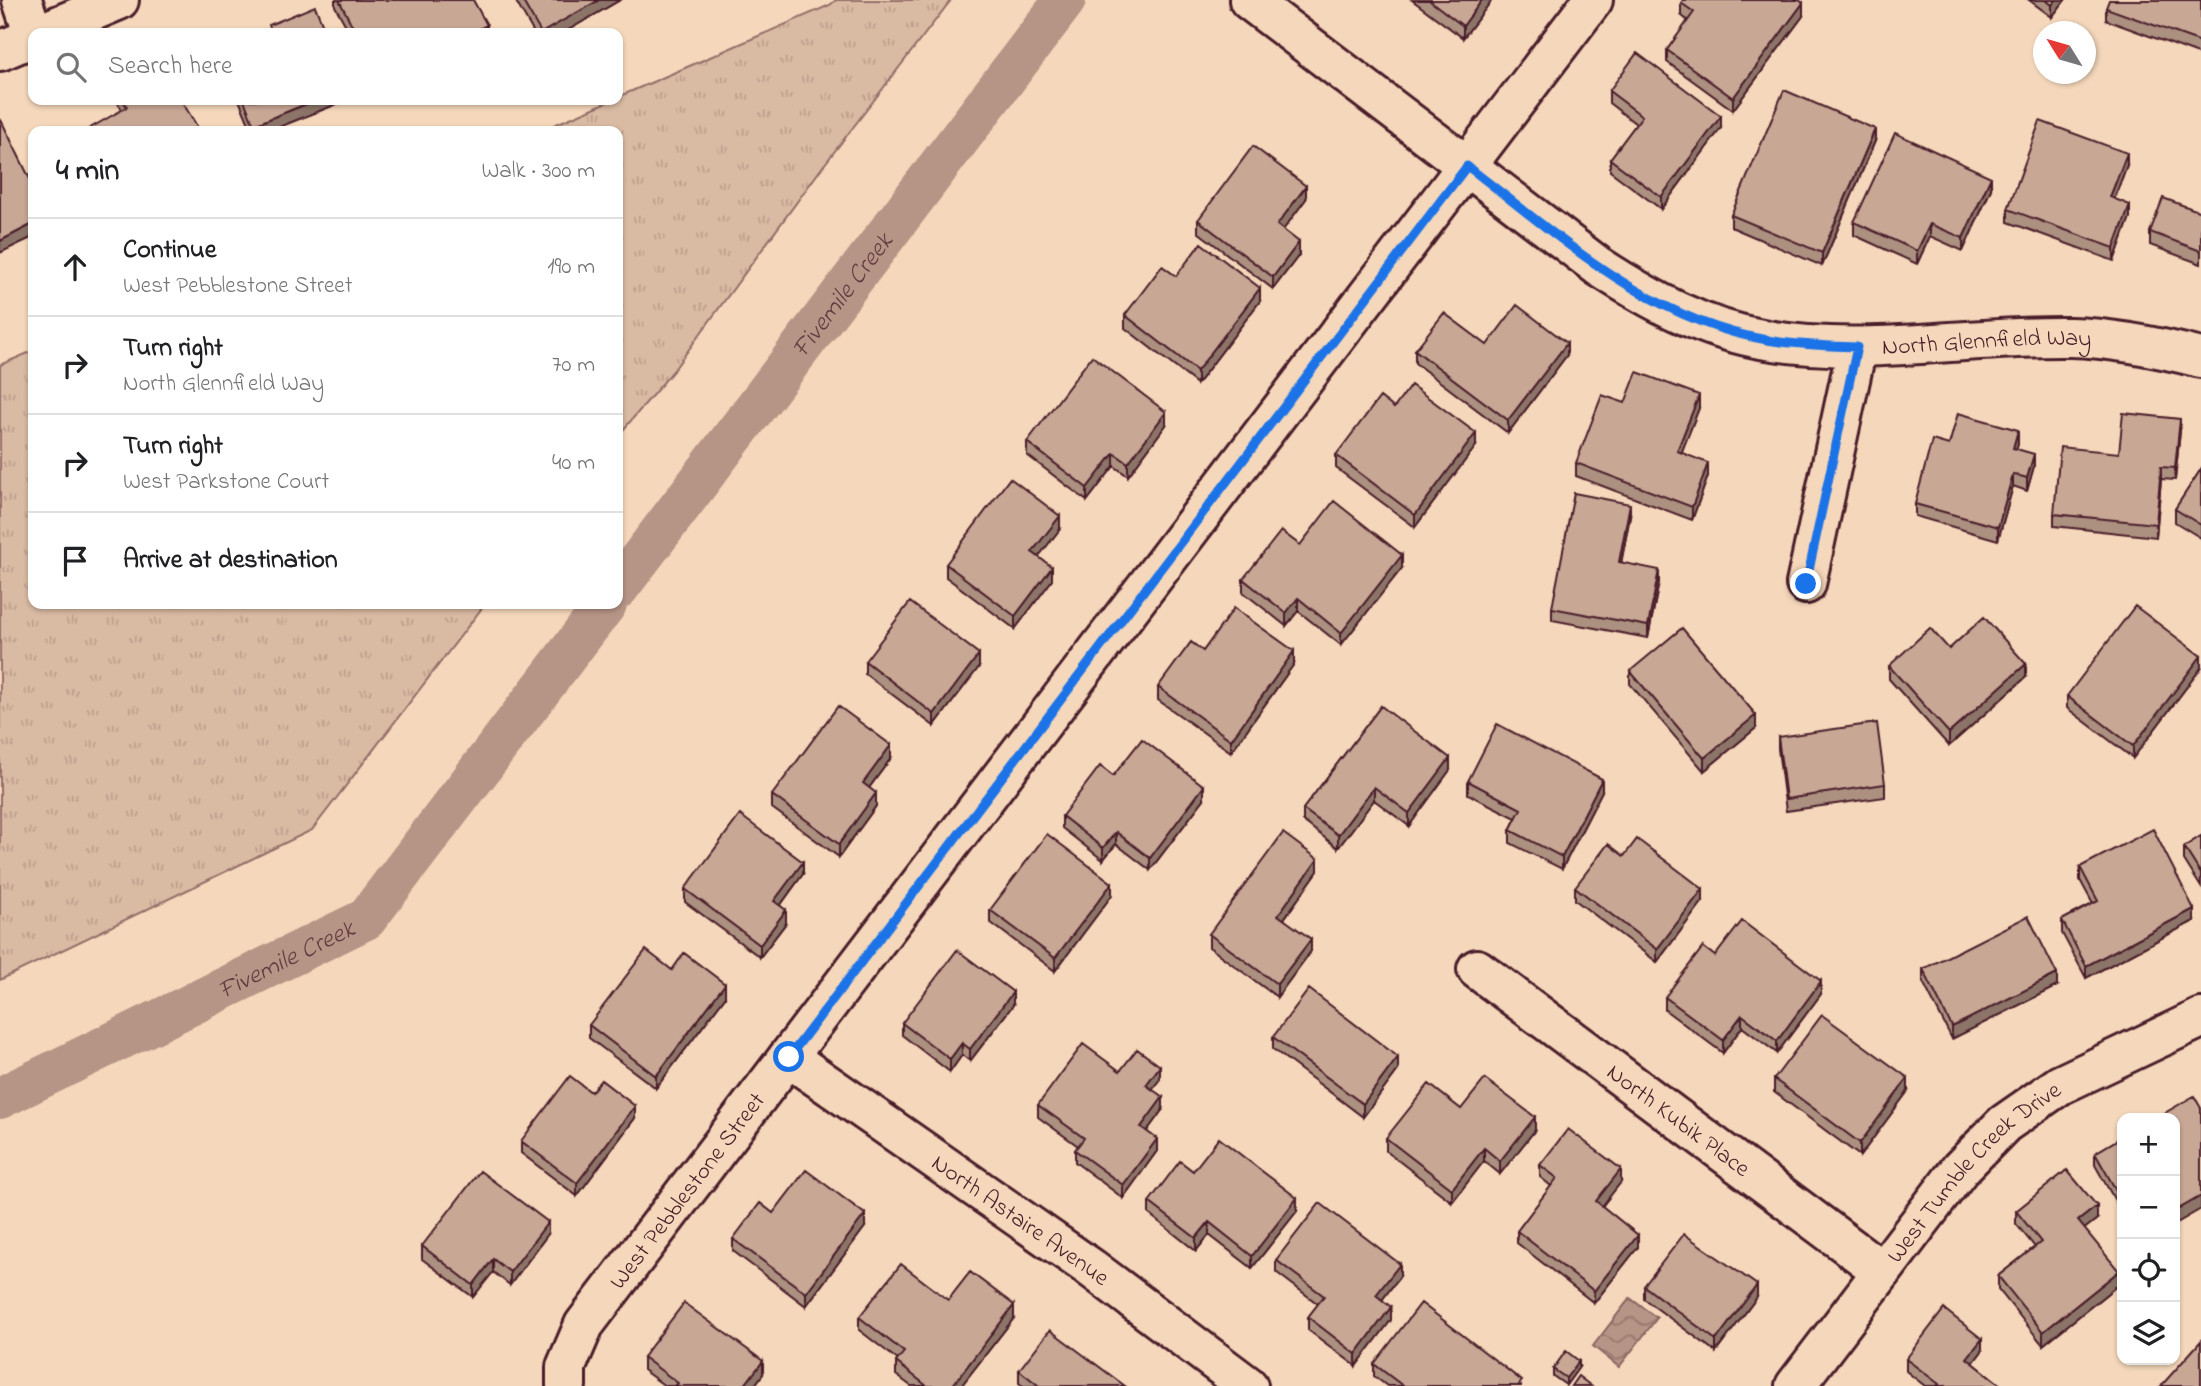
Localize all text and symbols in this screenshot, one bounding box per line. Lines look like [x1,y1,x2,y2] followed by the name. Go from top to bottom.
[2033,21,2096,84] north arrow
[28,28,623,105] search box
[52,48,90,86] icon: search
[108,48,233,86] text: Search here
[56,150,119,194] text: 4 min
[481,155,595,188] text: Walk · 300 m
[784,224,905,367] water label: Fivemile Creek
[123,232,216,270] text: Continue
[56,248,94,286] icon: ahead
[547,251,595,284] text: 190 m
[123,270,352,303] text: West Pebblestone Street
[1881,322,2093,366] street label: North Glennfield Way
[123,330,223,368] text: Turn right
[56,346,94,384] icon: right
[552,349,595,382] text: 70 m
[123,368,324,401] text: North Glennfield Way
[123,428,223,466] text: Turn right
[56,444,94,482] icon: right
[552,447,595,480] text: 40 m
[123,466,329,499] text: West Parkstone Court
[56,542,94,580] icon: arrive
[123,542,338,580] text: Arrive at destination
[1790,568,1821,599] route end
[212,911,363,1011] water label: Fivemile Creek
[773,1041,804,1072] route start
[1598,1056,1757,1187] street label: North Kubik Place
[1879,1074,2069,1271] street label: West Tumble Creek Drive
[602,1086,775,1298] street label: West Pebblestone Street
[2117,1113,2180,1365] map controls
[2117,1113,2180,1176] button: +
[923,1147,1116,1296] street label: North Astaire Avenue
[2117,1176,2180,1239] button: −
[2117,1239,2180,1302] button: locate
[2117,1302,2180,1365] button: layers

